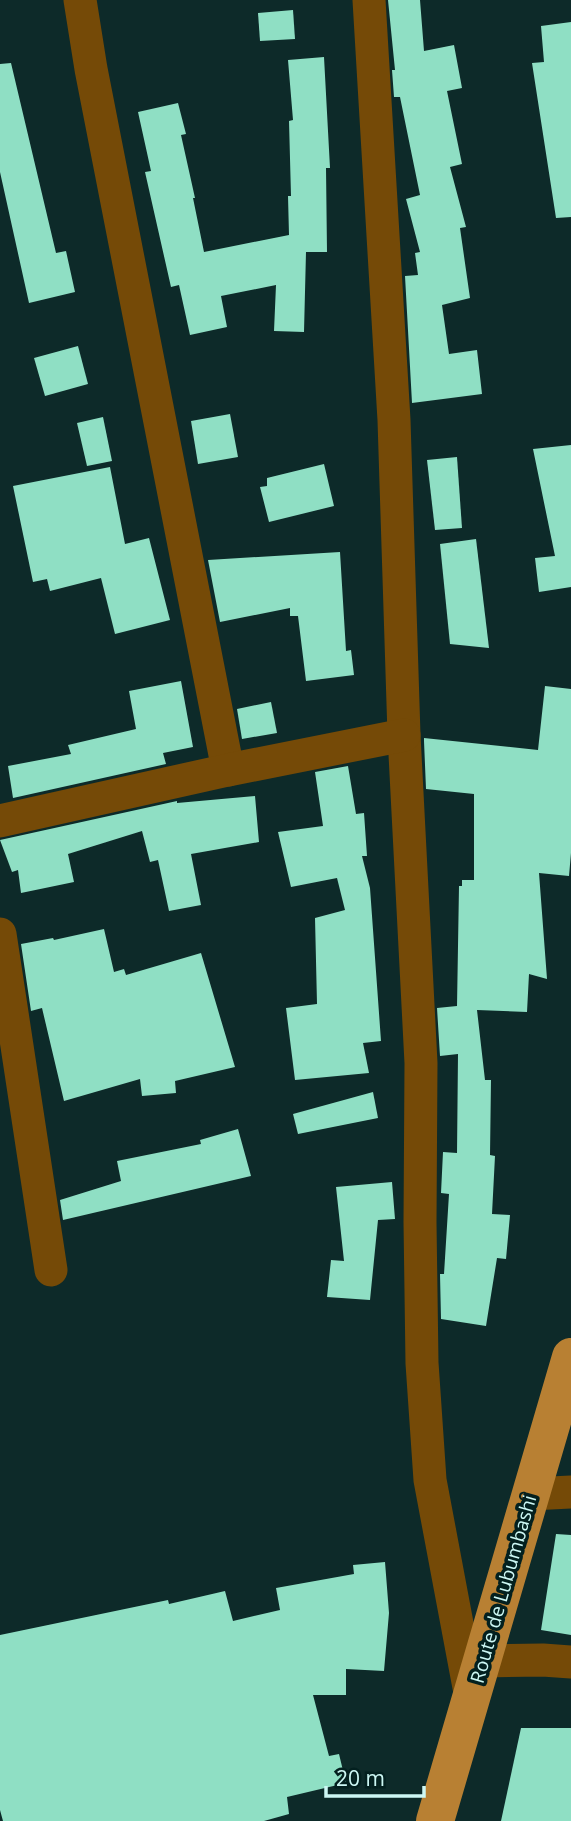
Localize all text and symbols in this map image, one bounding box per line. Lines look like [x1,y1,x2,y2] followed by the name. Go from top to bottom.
[464,1492,542,1686] street label: Route de Lubumbashi
[326,1755,424,1799] scale bar
[336,1764,385,1792] text: 20 m

